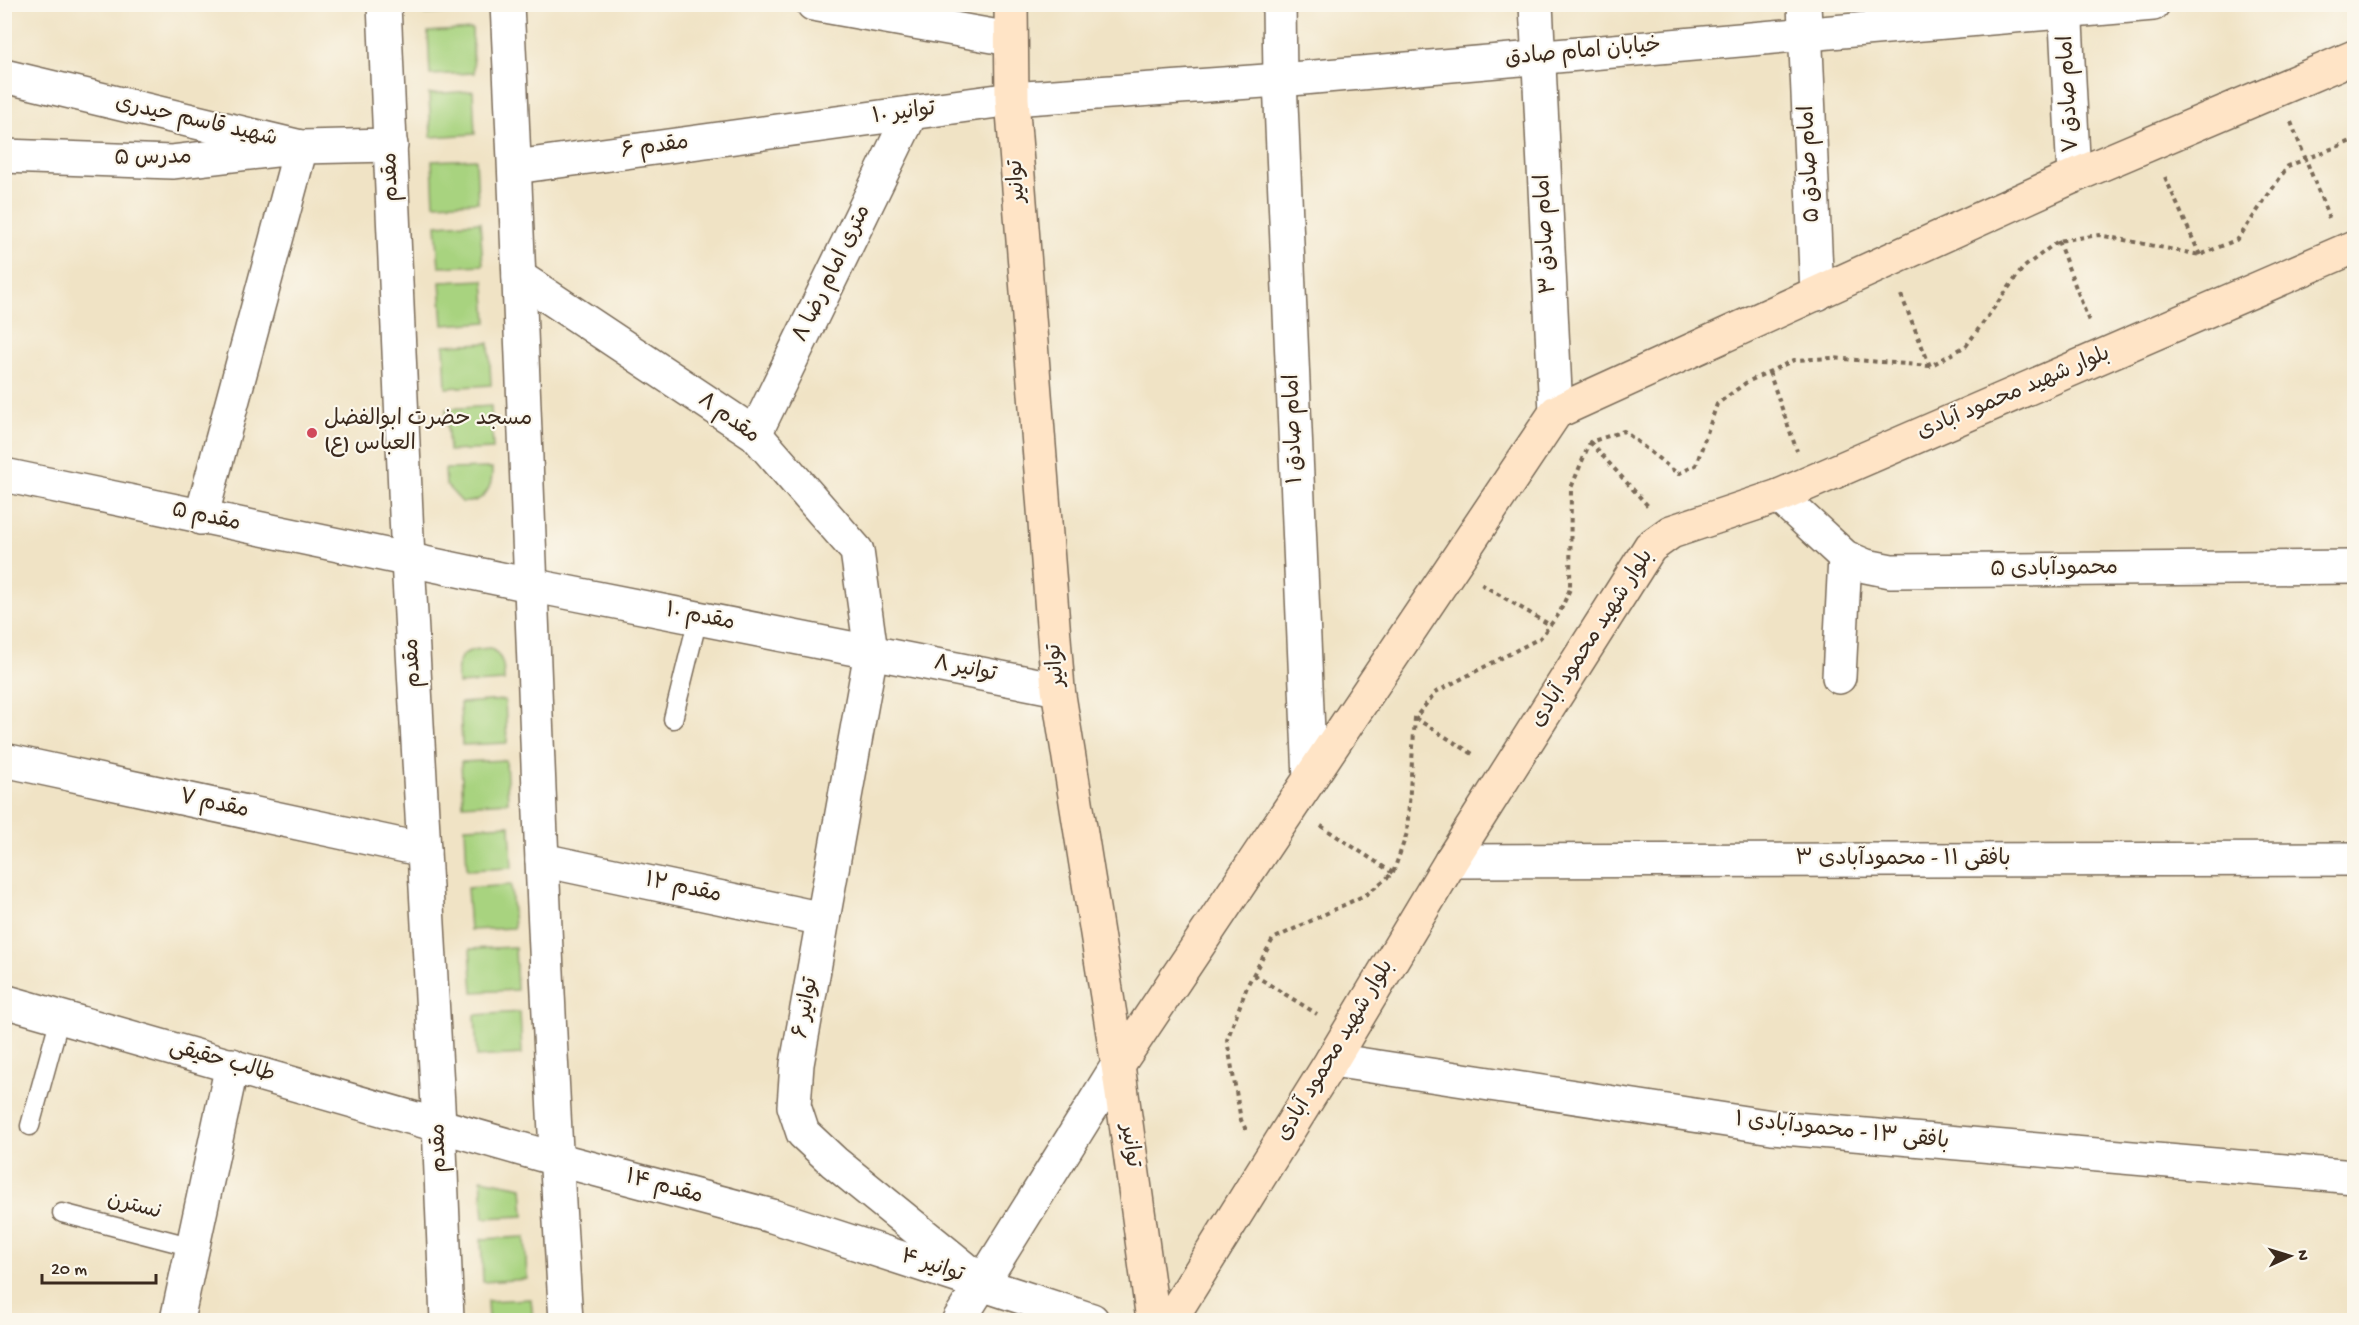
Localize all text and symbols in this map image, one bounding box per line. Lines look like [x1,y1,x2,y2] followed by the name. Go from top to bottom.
[1504,33,1662,73] street label: خیابان امام صادق
[2054,35,2086,153] street label: امام صادق ۷
[112,91,280,153] street label: شهید قاسم حیدری
[871,97,938,131] street label: توانیر ۱۰
[1795,105,1827,223] street label: امام صادق ۵
[619,130,691,166] street label: مقدم ۶
[114,145,192,173] street label: مدرس ۵
[378,152,406,202] street label: مقدم
[1003,158,1033,205] street label: توانیر
[1531,173,1563,295] street label: امام صادق ۳
[788,201,878,347] street label: ۸ متری امام رضا
[1913,340,2114,446] street label: بلوار شهید محمود آبادی
[1280,374,1310,484] street label: امام صادق ۱
[692,388,764,450] street label: مقدم ۸
[324,407,532,458] place label: مسجد حضرت ابوالفضل العباس (ع)
[305,426,319,440] marker: مسجد حضرت ابوالفضل العباس (ع)
[169,498,243,538] street label: مقدم ۵
[1524,544,1660,733] street label: بلوار شهید محمود آبادی
[1990,554,2118,584] street label: محمودآبادی ۵
[663,599,737,637] street label: مقدم ۱۰
[400,638,428,688] street label: مقدم
[1042,642,1072,689] street label: توانیر
[931,651,999,689] street label: توانیر ۸
[177,785,251,825] street label: مقدم ۷
[1795,845,2011,873] street label: بافقی ۱۱ - محمودآبادی ۳
[642,868,724,910] street label: مقدم ۱۲
[1270,955,1400,1146] street label: بلوار شهید محمود آبادی
[789,975,825,1041] street label: توانیر ۶
[166,1035,278,1089] street label: طالب حقیقی
[1734,1106,1951,1156] street label: بافقی ۱۳ - محمودآبادی ۱
[1113,1121,1145,1170] street label: توانیر
[426,1123,454,1173] street label: مقدم
[622,1165,706,1211] street label: مقدم ۱۴
[104,1187,164,1227] street label: نسترن
[2260,1226,2320,1286] north arrow
[897,1245,967,1290] street label: توانیر ۴
[42,1247,156,1285] scale bar
[2292,1249,2311,1262] text: N
[51,1260,87,1281] text: 20 m

